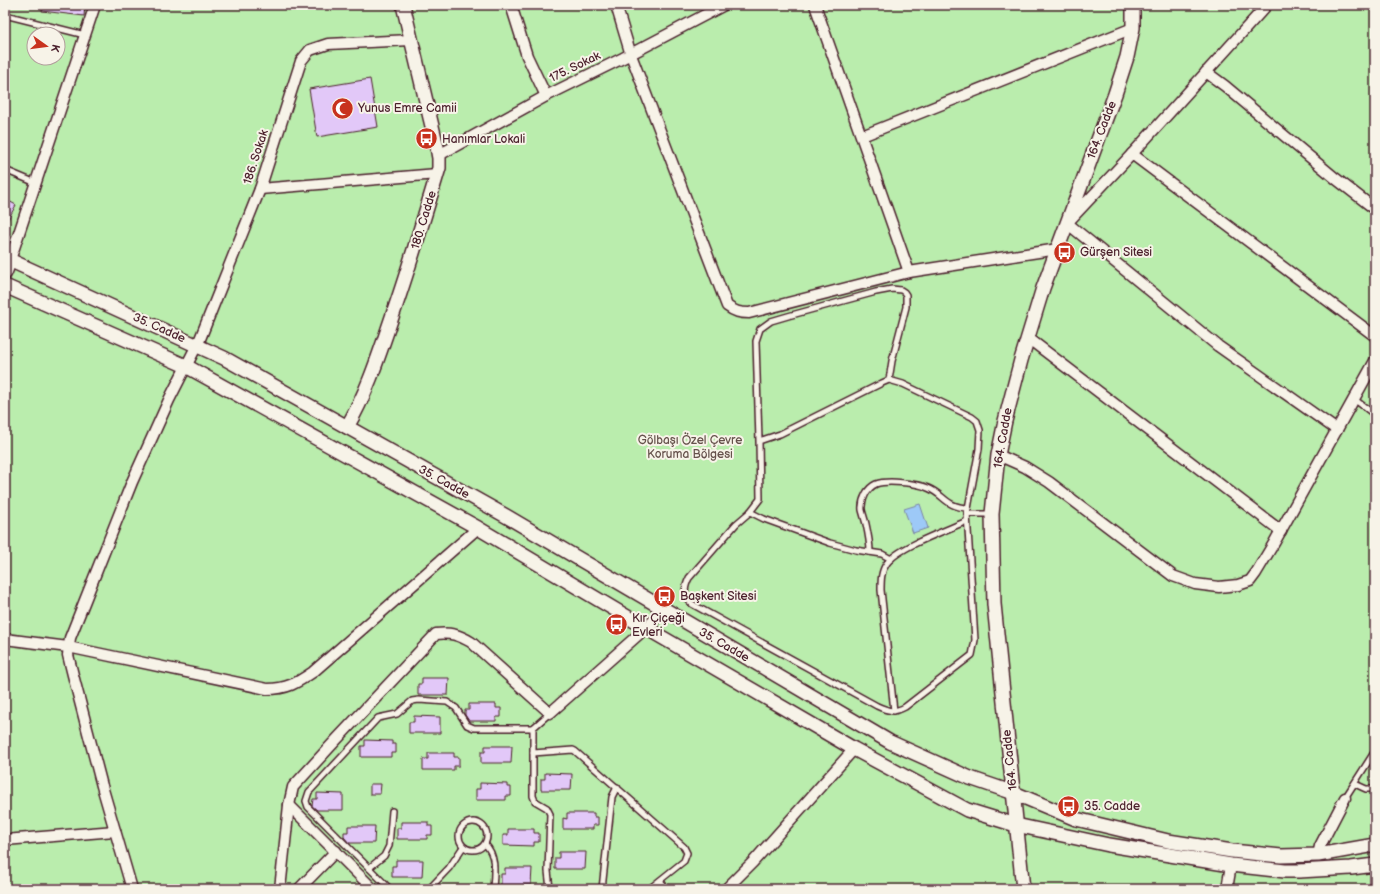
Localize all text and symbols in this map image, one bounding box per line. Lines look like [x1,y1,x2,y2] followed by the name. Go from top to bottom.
[26,26,66,66] north arrow
[48,43,62,54] text: K
[547,48,603,86] street label: 175. Sokak
[330,95,356,121] mosque icon: Yunus Emre Camii
[1084,99,1120,161] street label: 164. Cadde
[357,101,457,116] place label: Yunus Emre Camii
[413,126,439,152] bus stop icon: Hanımlar Lokali
[240,128,272,186] street label: 186. Sokak
[442,132,526,147] place label: Hanımlar Lokali
[408,189,440,251] street label: 180. Cadde
[1051,239,1077,265] bus stop icon: Gürşen Sitesi
[1080,245,1152,260] place label: Gürşen Sitesi
[130,310,188,346] street label: 35. Cadde
[990,407,1016,469] street label: 164. Cadde
[638,432,742,462] park label: Gölbaşı Özel Çevre Koruma Bölgesi
[416,462,472,502] street label: 35. Cadde
[652,583,678,609] bus stop icon: Başkent Sitesi
[680,589,757,604] place label: Başkent Sitesi
[632,611,685,640] place label: Kır Çiçeği Evleri
[603,612,629,638] bus stop icon: Kır Çiçeği Evleri
[696,624,752,666] street label: 35. Cadde
[999,729,1021,791] street label: 164. Cadde
[1055,793,1081,819] bus stop icon: 35. Cadde
[1084,799,1140,814] place label: 35. Cadde

